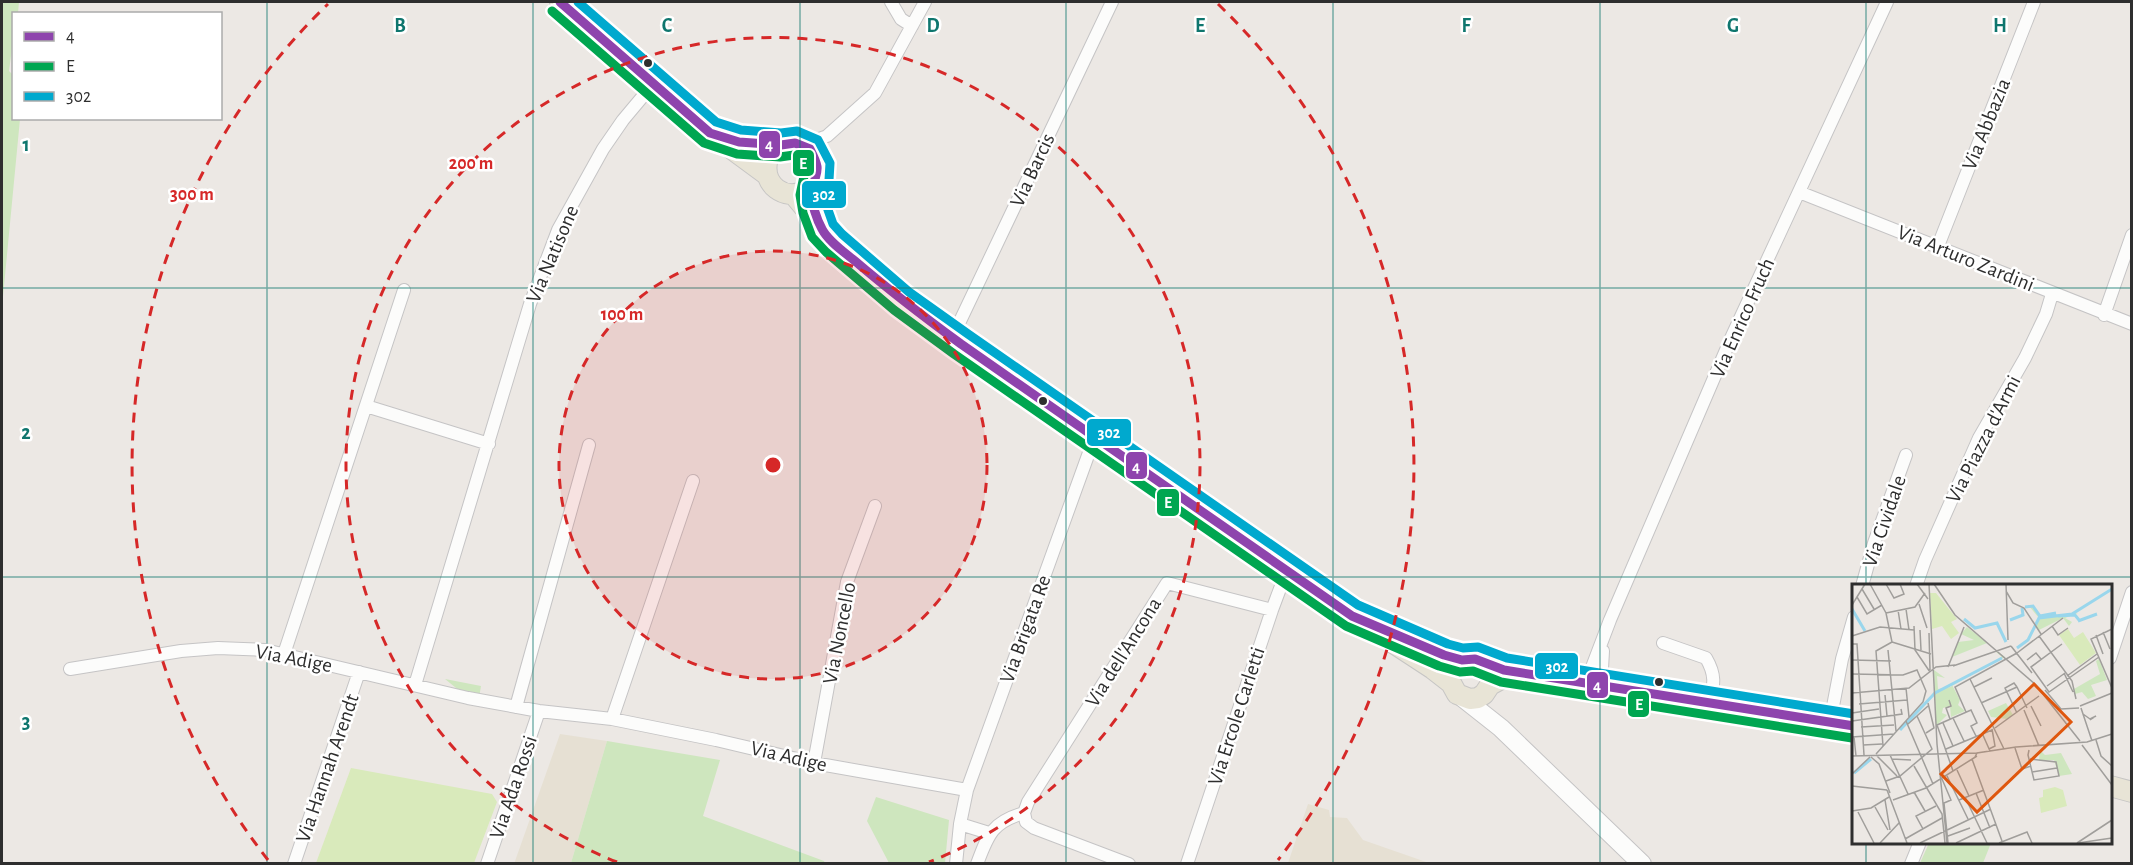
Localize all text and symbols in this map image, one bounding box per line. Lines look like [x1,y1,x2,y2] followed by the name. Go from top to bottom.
[12,12,222,120] legend
[394,16,406,36] text: B
[662,16,673,36] text: C
[926,16,940,36] text: D
[1195,16,1205,36] text: E
[1461,16,1471,36] text: F
[1727,16,1739,36] text: G
[1993,16,2007,36] text: H
[66,28,75,46] text: 4
[642,57,654,69] unlabelled marker
[66,58,75,76] text: E
[1959,75,2014,173] street label: Via Abbazia
[66,88,91,106] text: 302
[758,130,781,159] line badge: 4
[1006,130,1059,210] street label: Via Barcis
[22,135,30,155] text: 1
[765,137,773,153] text: 4
[792,149,815,177] line badge: E
[449,155,493,173] text: 200 m
[799,156,807,172] text: E
[801,180,847,209] line badge: 302
[170,186,214,204] text: 300 m
[813,187,836,203] text: 302
[522,202,582,306] street label: Via Natisone
[1894,221,2037,296] street label: Via Arturo Zardini
[1707,255,1778,381] street label: Via Enrico Fruch
[601,306,643,324] text: 100 m
[1942,372,2025,506] street label: Via Piazza d'Armi
[1037,395,1049,407] unlabelled marker
[1086,418,1132,447] line badge: 302
[21,423,31,443] text: 2
[1098,425,1121,441] text: 302
[1125,451,1148,480] line badge: 4
[763,455,783,475] centre of rings
[1132,459,1140,475] text: 4
[1859,473,1910,570] street label: Via Cividale
[1156,488,1180,517] line badge: E
[1164,495,1172,511] text: E
[996,572,1055,686] street label: Via Brigata Re
[819,580,860,686] street label: Via Noncello
[1852,584,2112,844] inset map
[1081,594,1166,711] street label: Via dell'Ancona
[254,641,334,676] street label: Via Adige
[1204,644,1269,788] street label: Via Ercole Carletti
[1534,652,1579,680] line badge: 302
[1546,659,1569,675] text: 302
[1586,671,1609,699] line badge: 4
[1653,676,1665,688] unlabelled marker
[1593,678,1601,694] text: 4
[1627,690,1650,718] line badge: E
[292,691,363,845] street label: Via Hannah Arendt
[1635,697,1643,713] text: E
[22,712,30,732] text: 3
[486,733,541,842] street label: Via Ada Rossi
[749,738,829,775] street label: Via Adige

